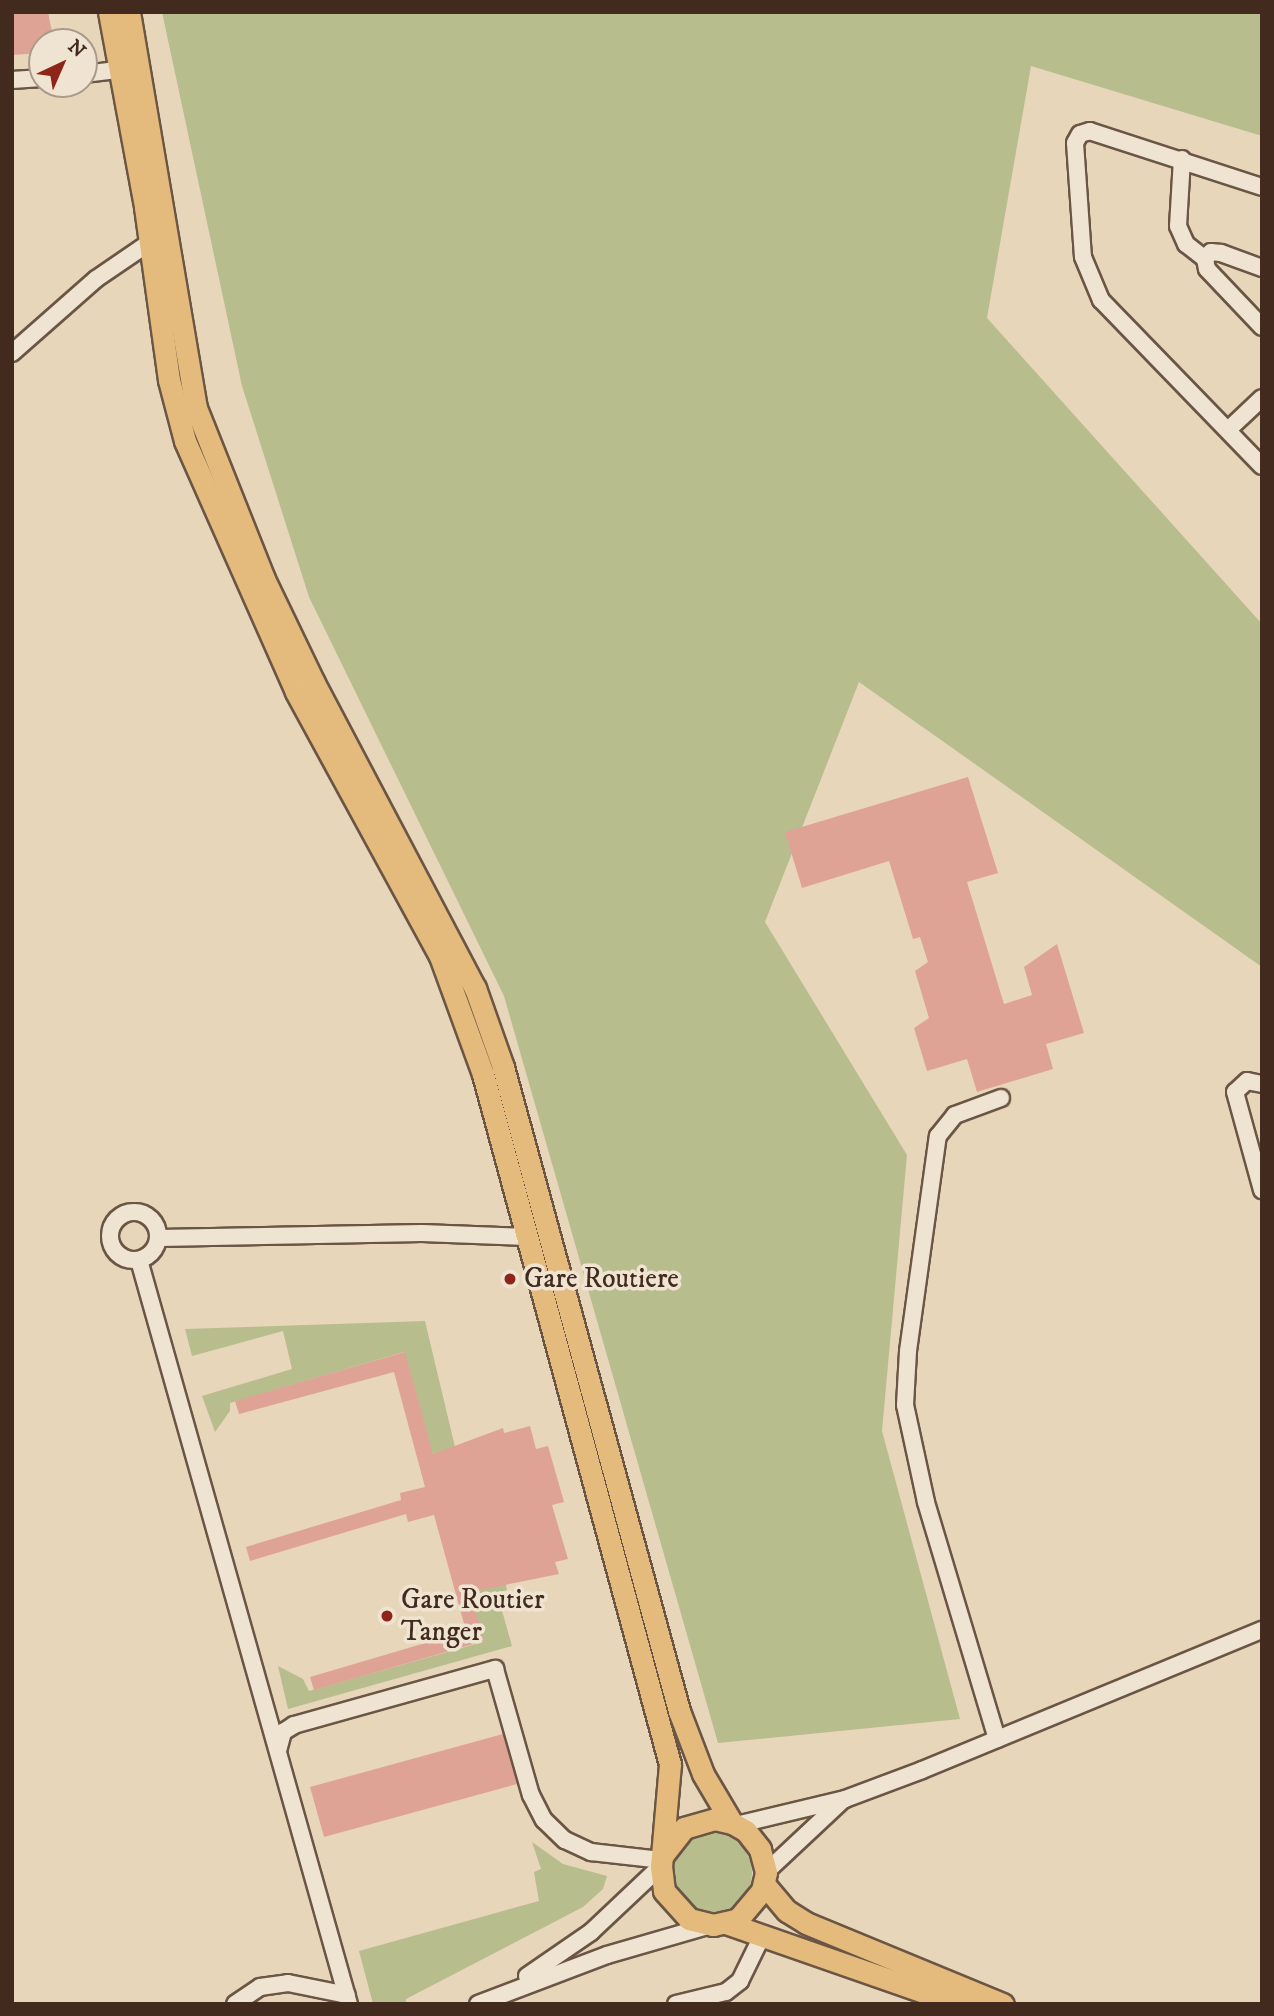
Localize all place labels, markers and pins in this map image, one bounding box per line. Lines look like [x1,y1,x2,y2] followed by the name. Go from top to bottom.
[524,1262,679,1296] place label: Gare Routiere
[502,1271,518,1287] marker: Gare Routiere
[401,1583,544,1649] place label: Gare Routier Tanger
[379,1608,395,1624] marker: Gare Routier Tanger

